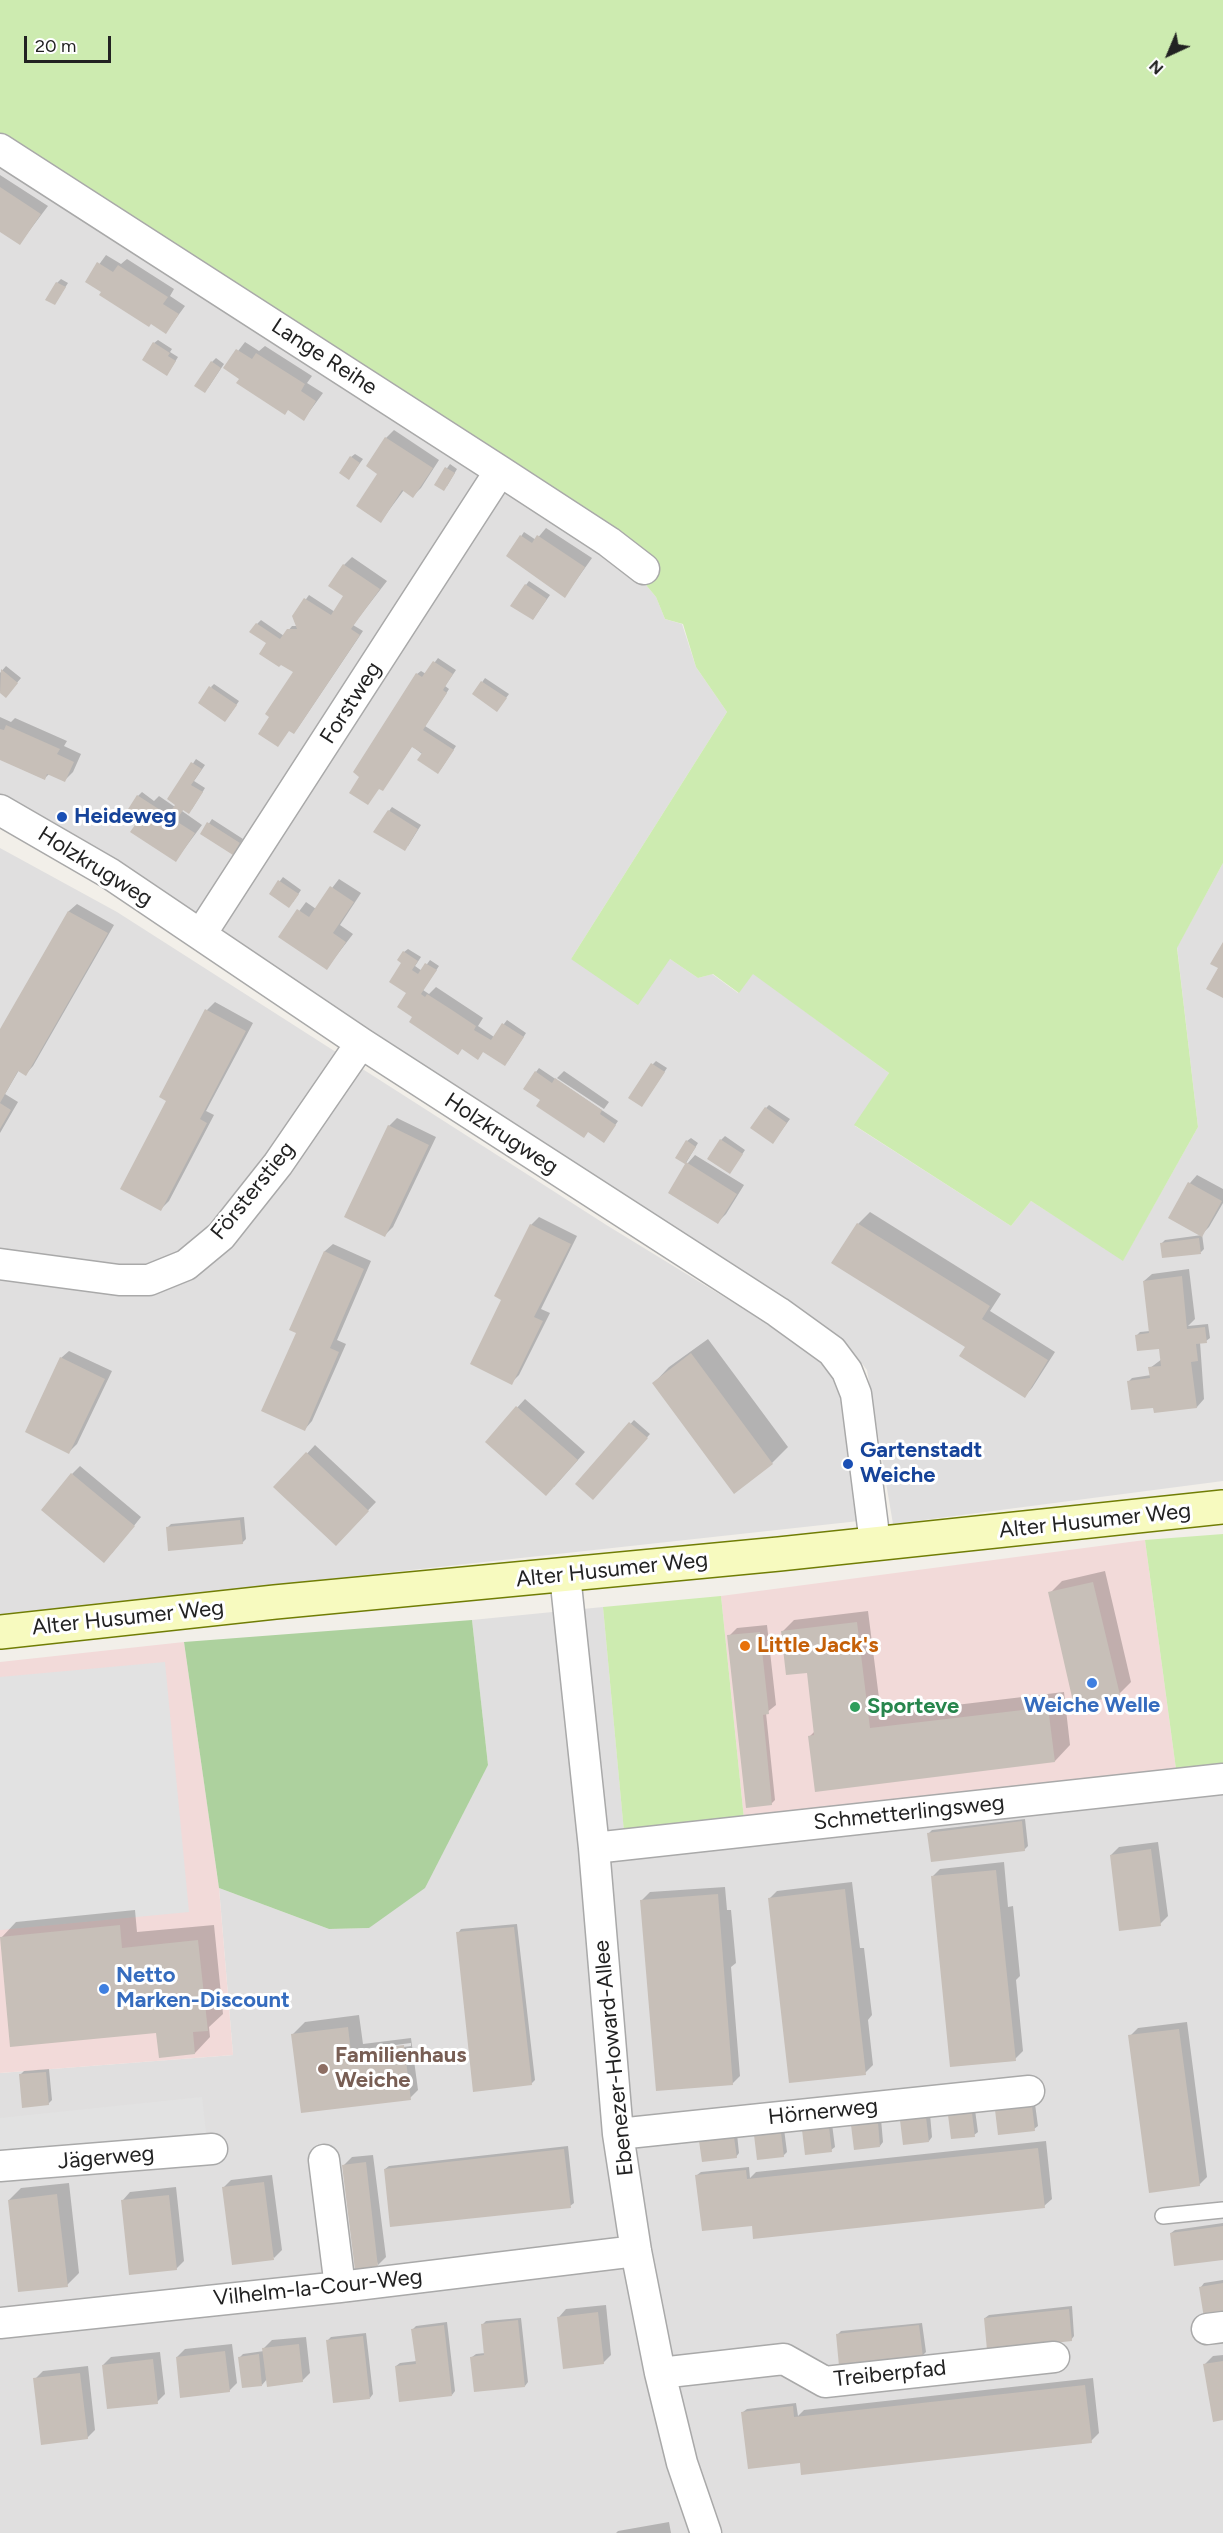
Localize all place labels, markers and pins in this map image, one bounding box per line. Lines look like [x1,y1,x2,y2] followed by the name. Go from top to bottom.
[74,804,177,830] place label: Heideweg
[55,810,69,824] marker: Heideweg
[860,1438,982,1490] place label: Gartenstadt Weiche
[841,1457,855,1471] marker: Gartenstadt Weiche
[757,1633,878,1659] place label: Little Jack's
[738,1639,752,1653] marker: Little Jack's
[1085,1676,1099,1690] marker: Weiche Welle
[1024,1693,1160,1719] place label: Weiche Welle
[867,1694,959,1720] place label: Sporteve
[848,1700,862,1714] marker: Sporteve
[116,1963,290,2014] place label: Netto Marken-Discount
[97,1982,111,1996] marker: Netto Marken-Discount
[335,2043,467,2094] place label: Familienhaus Weiche
[316,2062,330,2076] marker: Familienhaus Weiche

